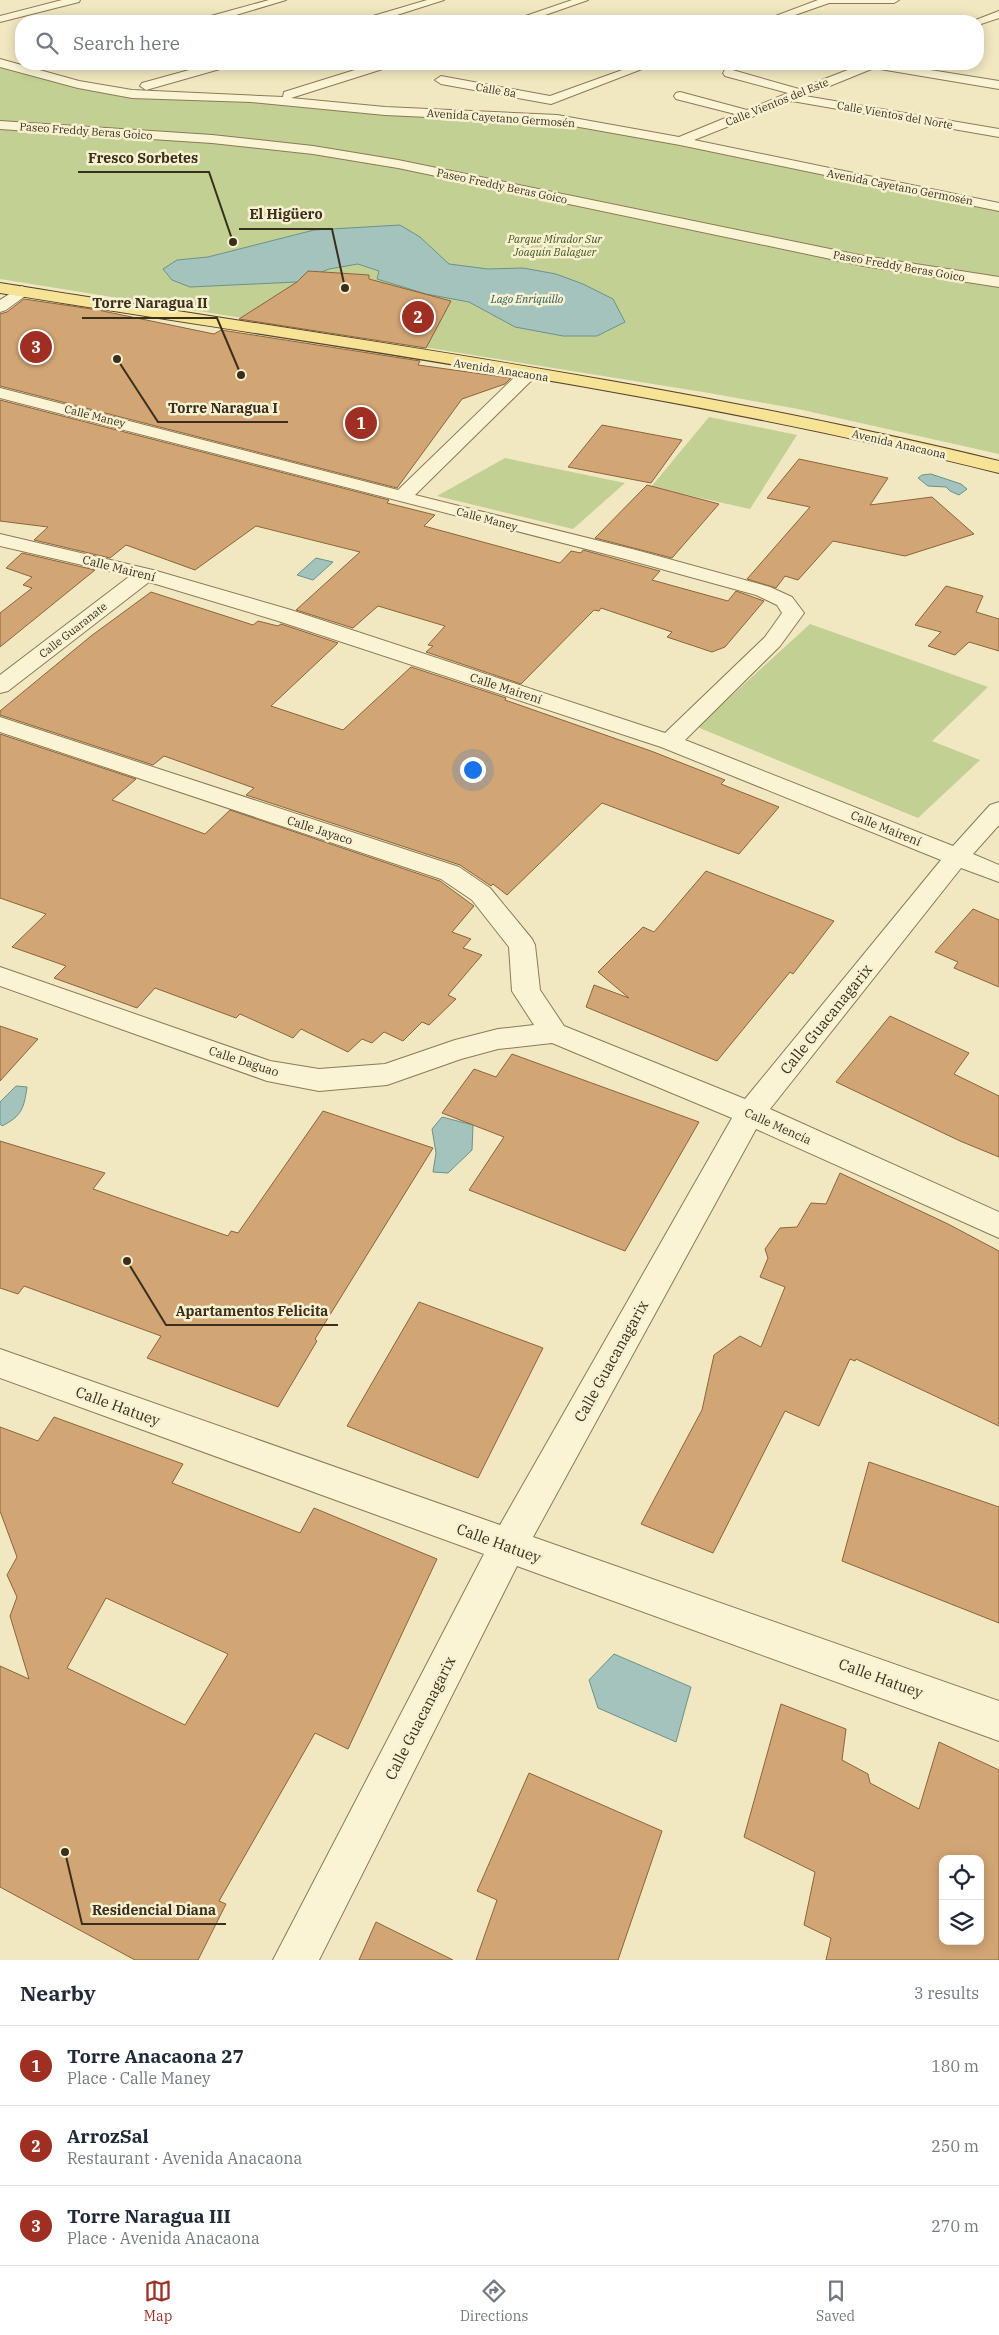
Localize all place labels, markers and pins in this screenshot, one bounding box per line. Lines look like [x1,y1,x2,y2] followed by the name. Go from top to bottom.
[78,143,209,172] callout: Fresco Sorbetes
[239,200,332,229] callout: El Higüero
[82,289,217,318] callout: Torre Naragua II
[402,298,434,336] pin: 2
[20,328,52,366] pin: 3
[158,393,288,422] callout: Torre Naragua I
[345,404,377,442] pin: 1
[166,1296,338,1325] callout: Apartamentos Felicita
[82,1895,226,1924] callout: Residencial Diana

